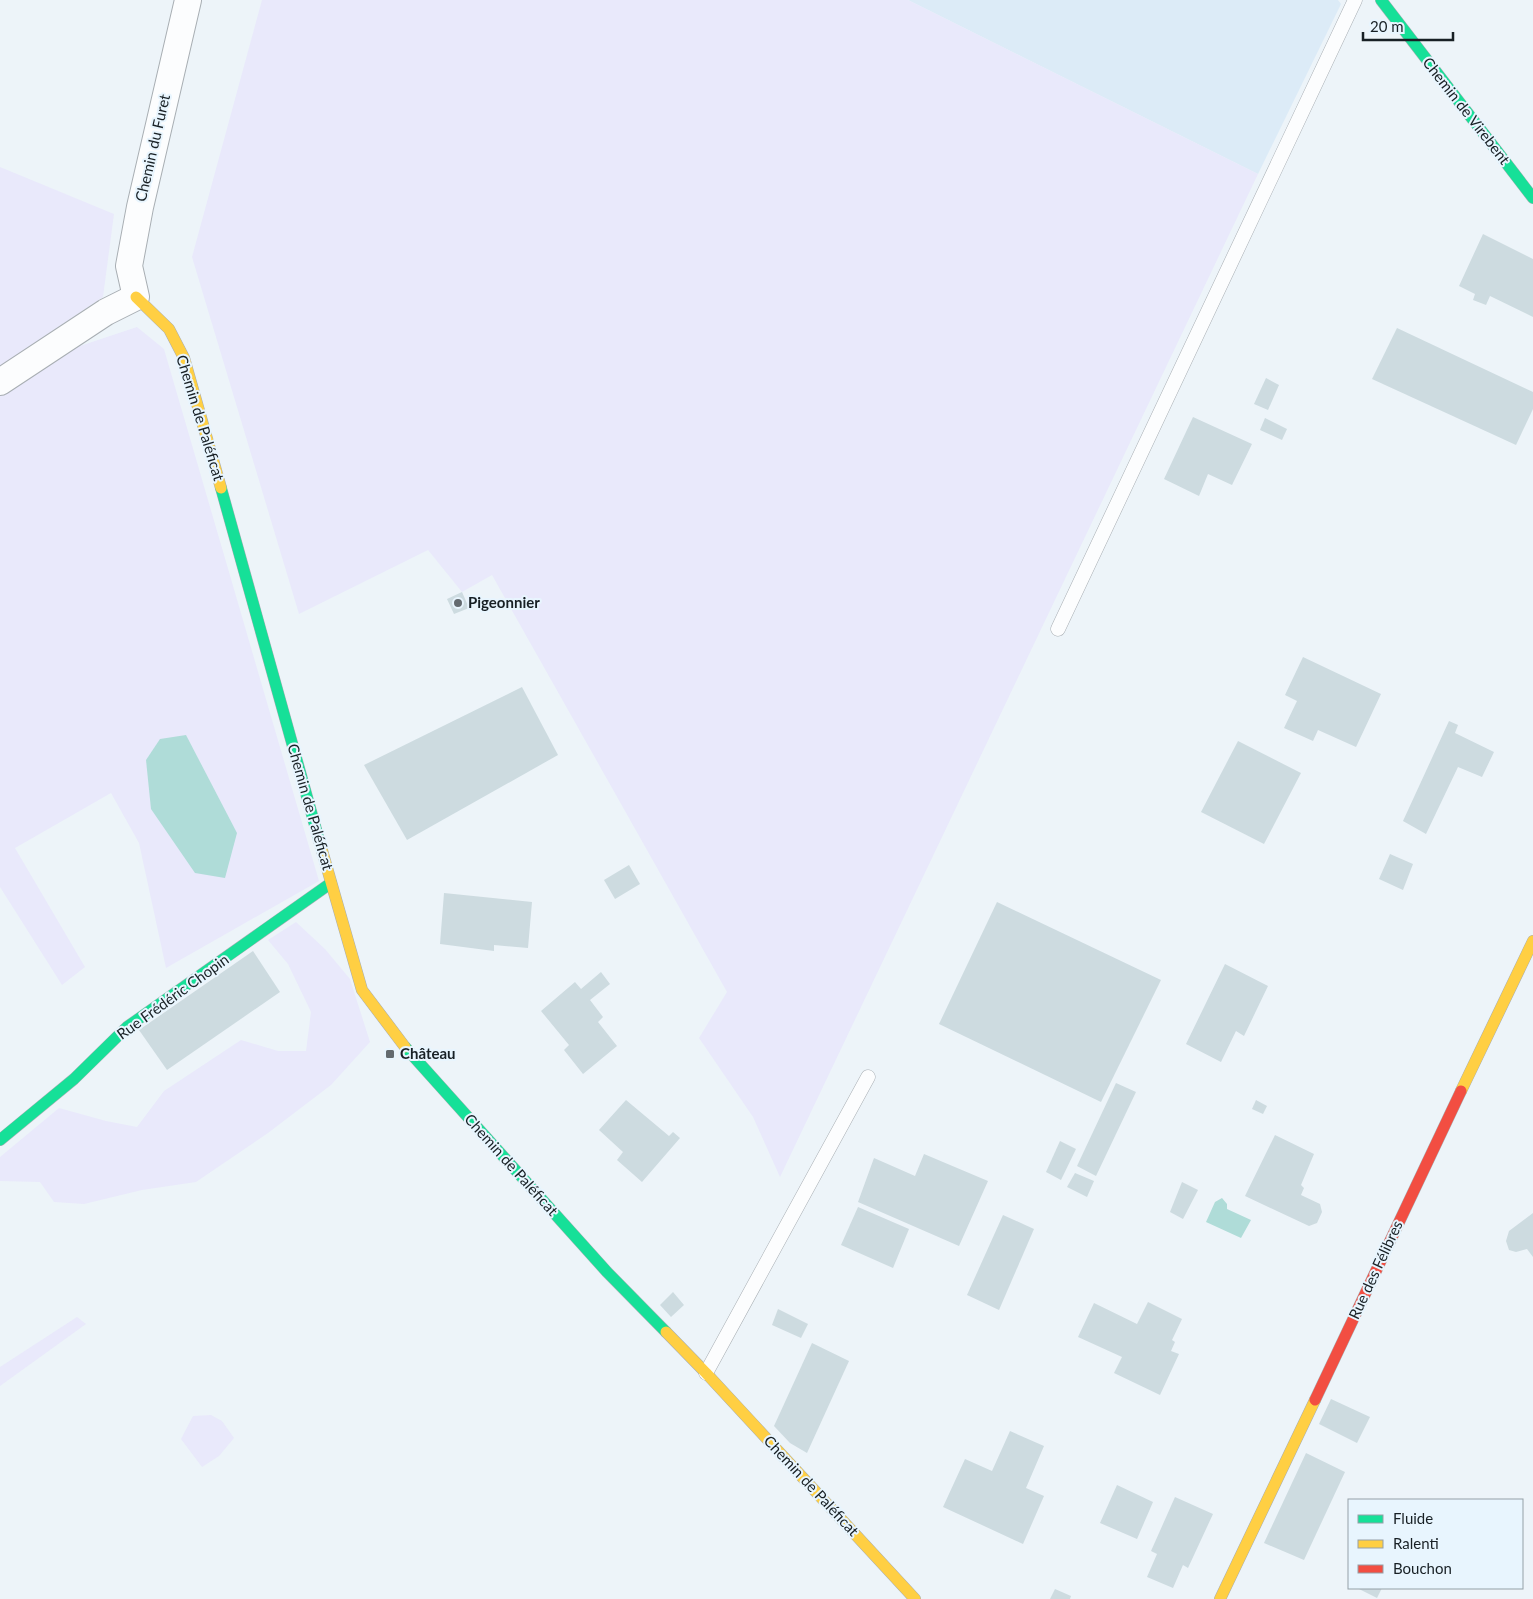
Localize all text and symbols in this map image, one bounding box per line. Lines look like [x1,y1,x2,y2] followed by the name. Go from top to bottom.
[1363,10,1453,42] scale bar
[1370,17,1404,35] text: 20 m
[1419,53,1515,168] street label: Chemin de Virebent
[131,92,173,203] street label: Chemin du Furet
[173,353,229,483] street label: Chemin de Paléficat
[468,593,540,611] place label: Pigeonnier
[452,597,464,609] marker: Pigeonnier
[284,741,338,873] street label: Chemin de Paléficat
[113,950,232,1043] street label: Rue Frédéric Chopin
[400,1044,456,1062] place label: Château
[384,1048,396,1060] marker: Château
[461,1110,563,1219] street label: Chemin de Paléficat
[1344,1217,1406,1322] street label: Rue des Félibres
[761,1431,863,1540] street label: Chemin de Paléficat
[1348,1499,1523,1589] legend
[1393,1509,1433,1527] text: Fluide
[1393,1534,1439,1552] text: Ralenti
[1393,1559,1452,1577] text: Bouchon

